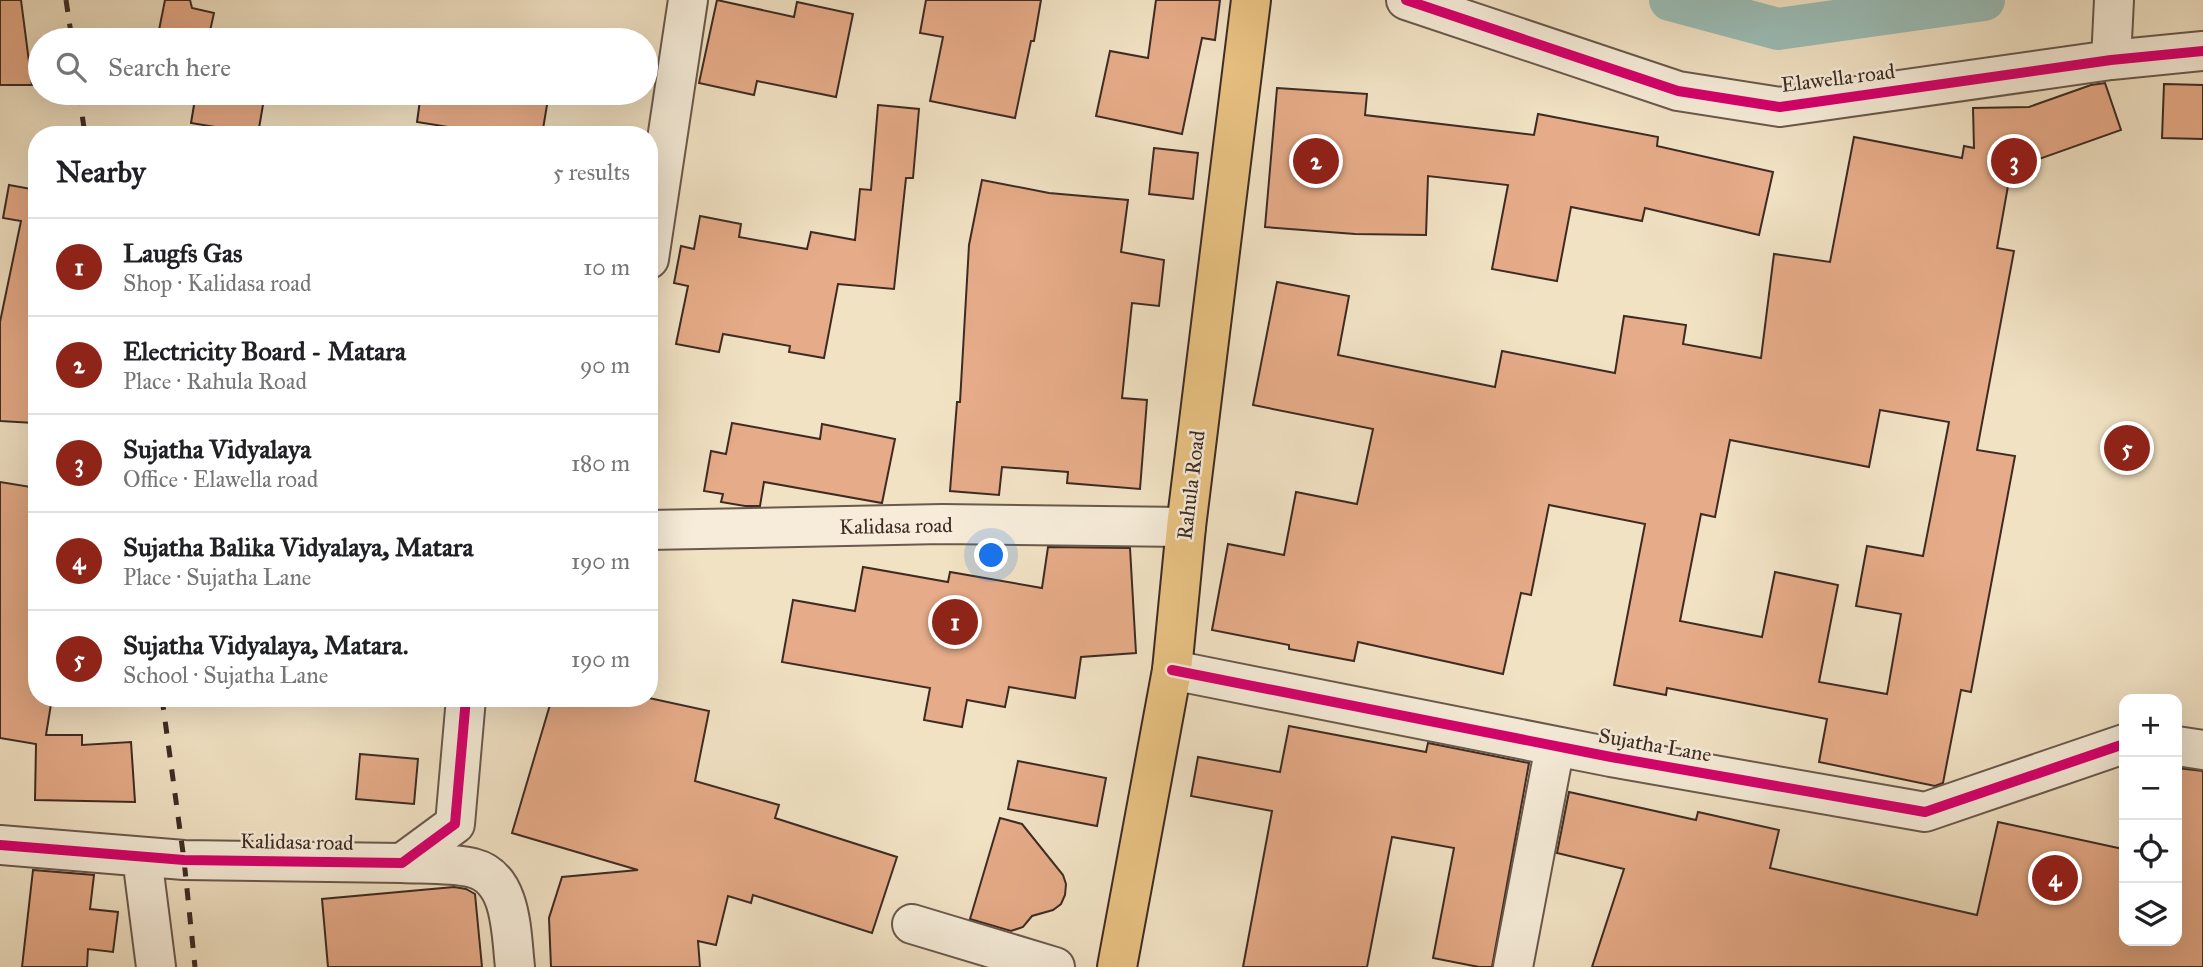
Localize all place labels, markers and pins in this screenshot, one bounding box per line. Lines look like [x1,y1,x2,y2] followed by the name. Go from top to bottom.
[1293,135,1339,187] pin: 2
[1991,135,2037,187] pin: 3
[2104,422,2150,474] pin: 5
[932,596,978,648] pin: 1
[2032,852,2078,904] pin: 4

